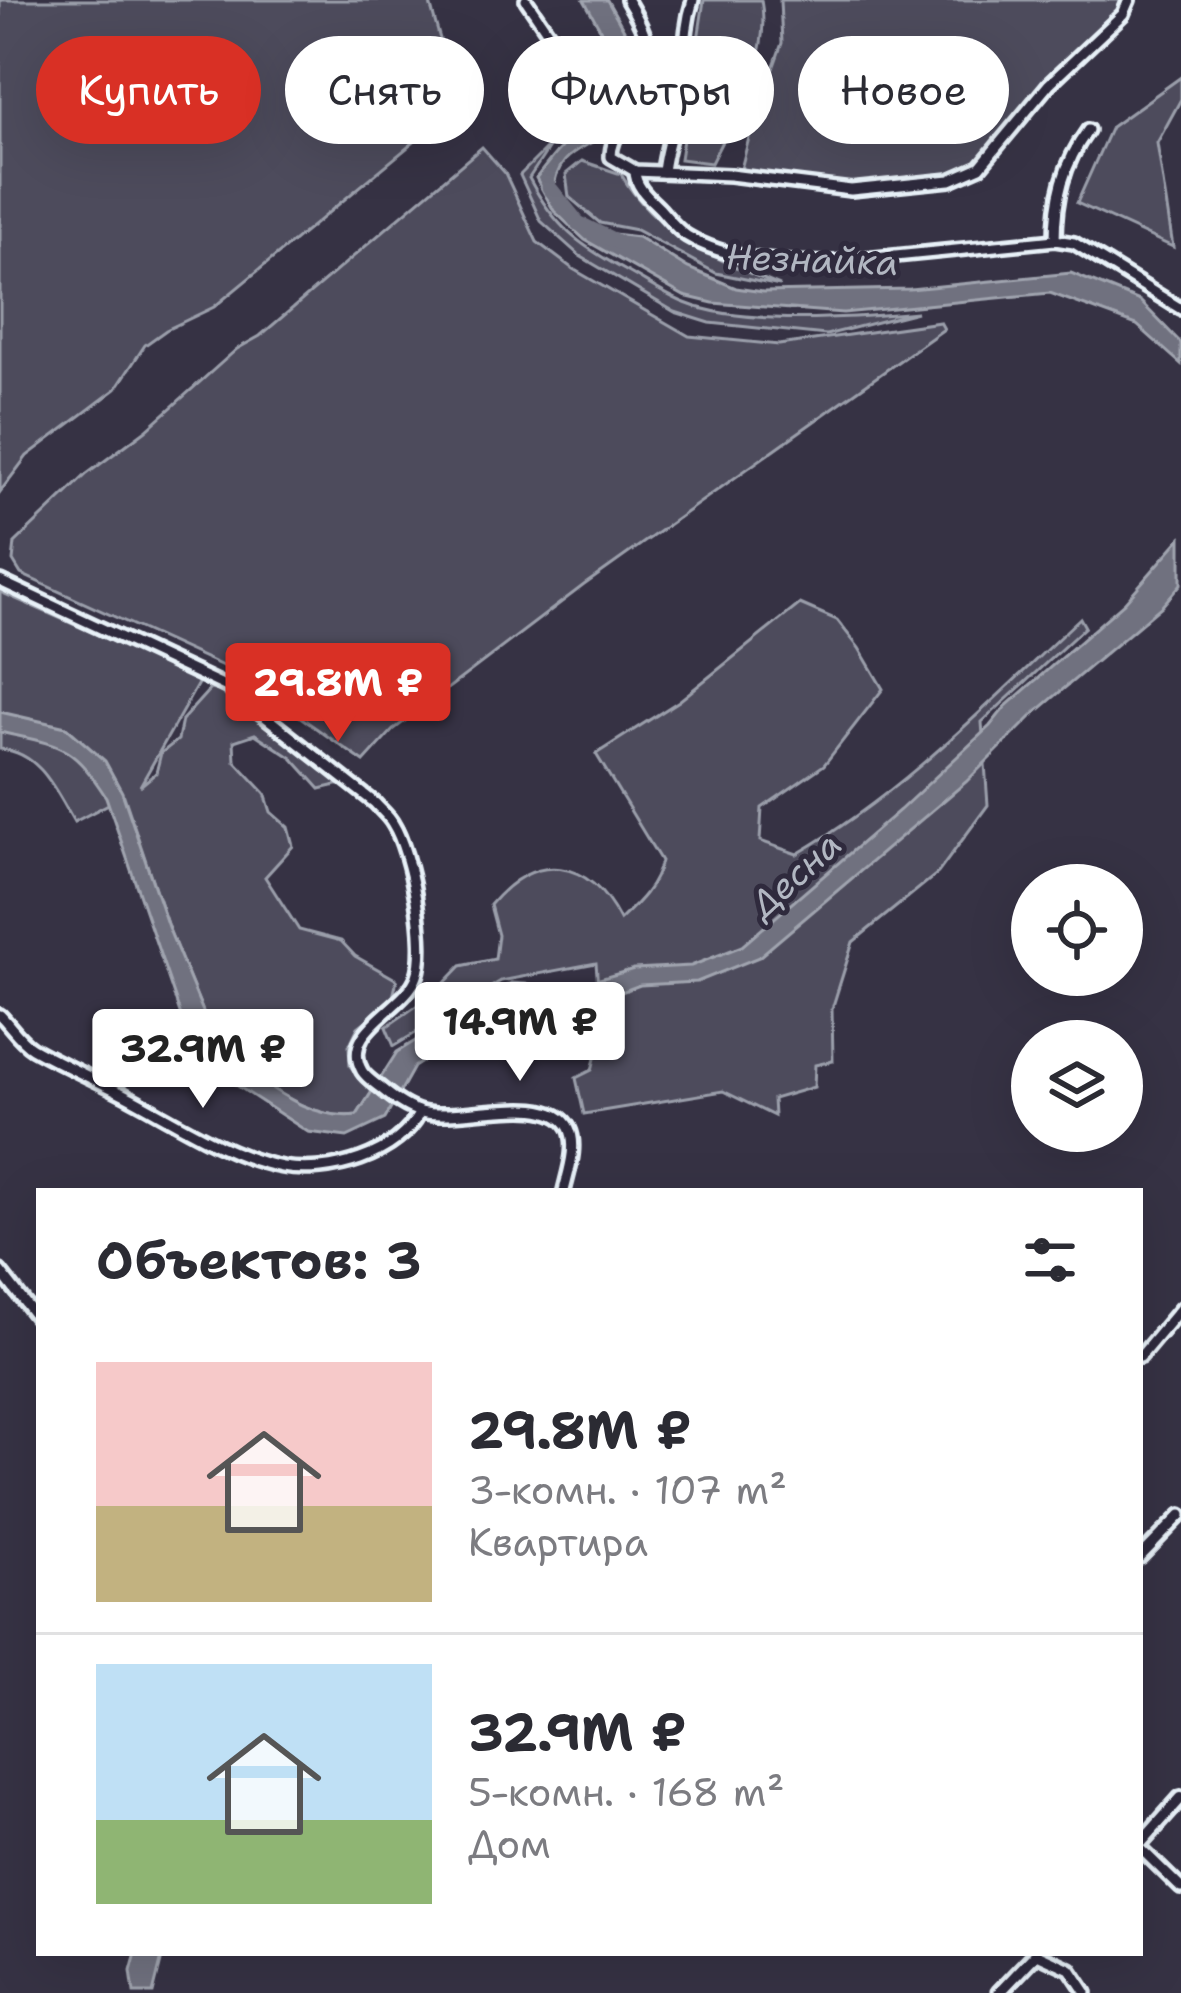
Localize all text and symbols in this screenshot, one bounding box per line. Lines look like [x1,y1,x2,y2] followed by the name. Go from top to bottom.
[36,36,261,144] chip: Купить
[285,36,484,144] chip: Снять
[508,36,774,144] chip: Фильтры
[798,36,1009,144] chip: Новое
[725,232,899,287] water label: Незнайка
[227,643,449,745] pin: 29.8M ₽
[252,656,424,708] text: 29.8M ₽
[737,820,852,930] water label: Десна
[1011,864,1143,1152] map controls
[1011,864,1143,996] button: locate
[409,982,631,1084] pin: 14.9M ₽
[442,995,598,1047] text: 14.9M ₽
[92,1009,314,1111] pin: 32.9M ₽
[1011,1020,1143,1152] button: layers
[119,1022,287,1074] text: 32.9M ₽
[96,1226,422,1294] text: Объектов: 3
[1017,1227,1083,1293] icon: filters
[468,1396,692,1464] text: 29.8M ₽
[192,1410,336,1554] icon: home
[468,1464,787,1516] text: 3-комн. · 107 m²
[468,1516,648,1568] text: Квартира
[468,1698,687,1766] text: 32.9M ₽
[192,1712,336,1856] icon: home
[468,1766,784,1818] text: 5-комн. · 168 m²
[468,1818,550,1870] text: Дом

